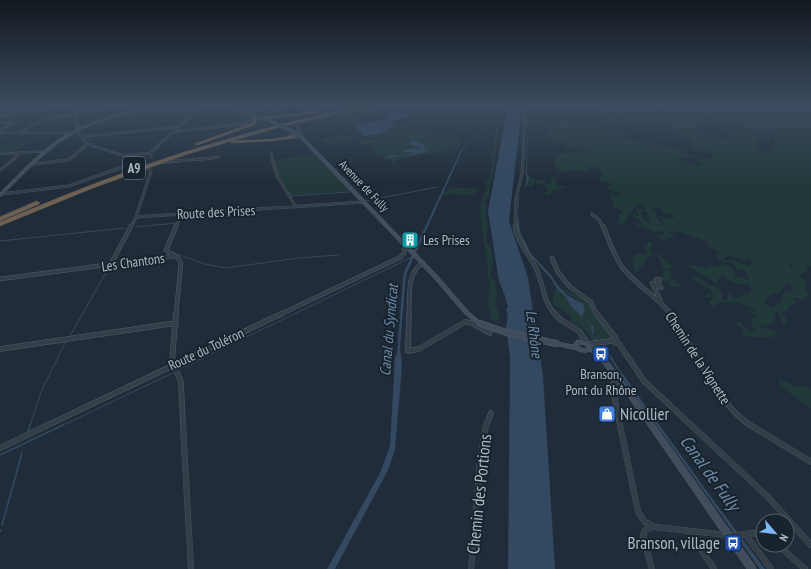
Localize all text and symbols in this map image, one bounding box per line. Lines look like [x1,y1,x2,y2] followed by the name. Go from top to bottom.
[123,157,145,179] road number: A9
[336,157,393,215] street label: Avenue de Fully
[176,201,256,223] street label: Route des Prises
[400,230,420,250] building icon: Les Prises
[423,231,470,249] place label: Les Prises
[100,249,166,275] street label: Les Chantons
[375,281,402,377] water label: Canal du Syndicat
[661,308,735,408] street label: Chemin de la Vignette
[522,309,547,360] water label: Le Rhône
[165,324,247,374] street label: Route du Toléron
[591,344,611,364] bus stop icon: Branson, Pont du Rhône
[566,365,637,399] place label: Branson, Pont du Rhône
[620,403,670,425] place label: Nicollier
[597,404,617,424] shop icon: Nicollier
[675,430,747,517] water label: Canal de Fully
[462,433,496,555] street label: Chemin des Portions
[755,513,795,553] north arrow
[628,532,720,554] place label: Branson, village
[776,532,791,544] text: N
[723,533,743,553] bus stop icon: Branson, village

